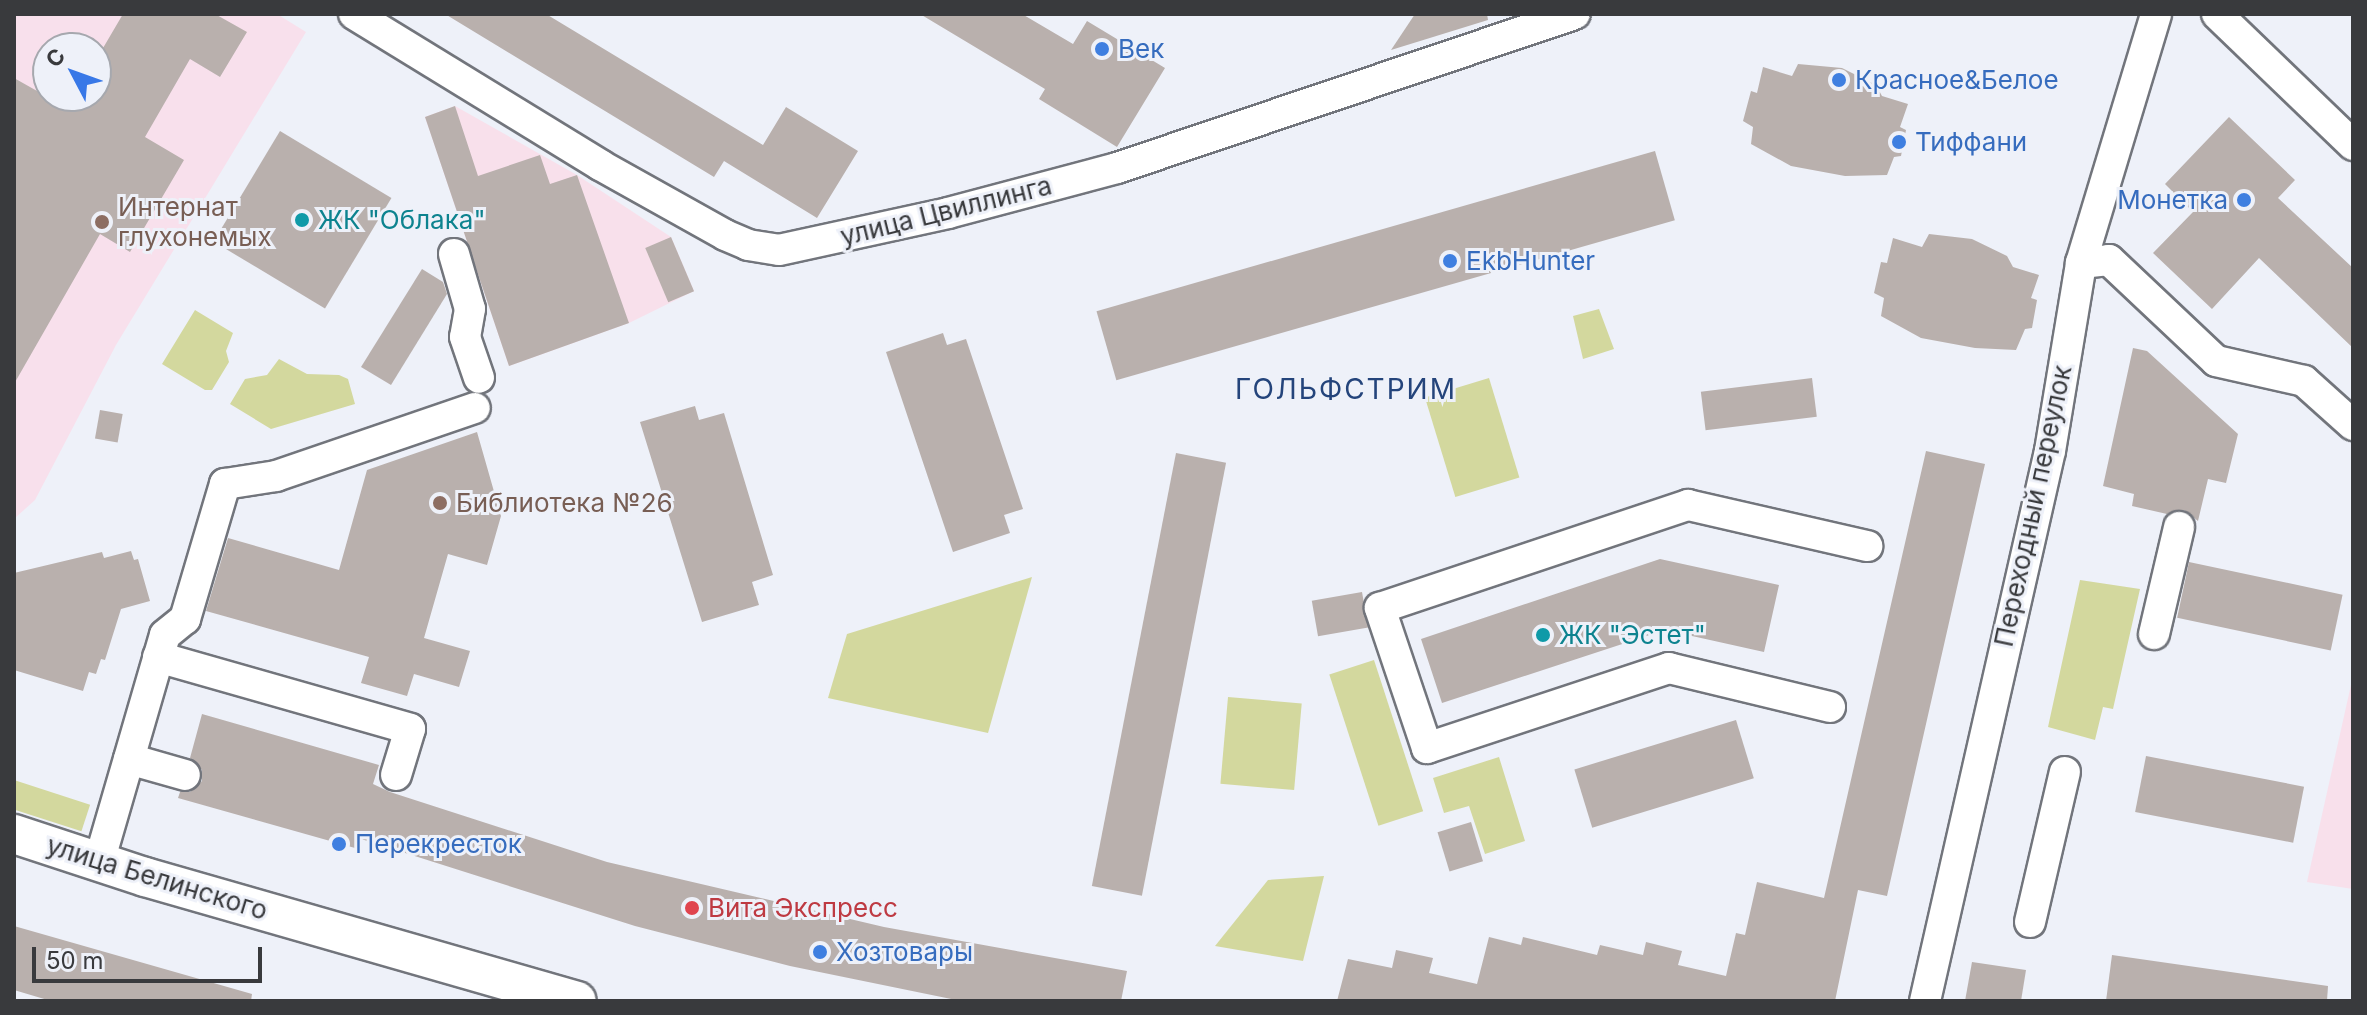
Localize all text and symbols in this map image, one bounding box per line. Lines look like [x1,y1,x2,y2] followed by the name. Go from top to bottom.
[32,32,112,112] north arrow
[1118,33,1164,65] place label: Век
[1093,40,1111,58] marker: Век
[40,43,71,72] text: С
[1855,64,2059,96] place label: Красное&Белое
[1830,71,1848,89] marker: Красное&Белое
[1915,126,2027,158] place label: Тиффани
[1890,133,1908,151] marker: Тиффани
[837,170,1055,252] street label: улица Цвиллинга
[2117,184,2228,216] place label: Монетка
[118,191,272,252] place label: Интернат глухонемых
[2235,191,2253,209] marker: Монетка
[318,204,485,236] place label: ЖК "Облака"
[293,211,311,229] marker: ЖК "Облака"
[93,213,111,231] marker: Интернат глухонемых
[1466,245,1595,277] place label: EkbHunter
[1441,252,1459,270] marker: EkbHunter
[1988,362,2078,650] street label: Переходный переулок
[1235,372,1457,406] district label: ГОЛЬФСТРИМ
[456,487,673,519] place label: Библиотека №26
[431,494,449,512] marker: Библиотека №26
[1559,619,1706,651] place label: ЖК "Эстет"
[1534,626,1552,644] marker: ЖК "Эстет"
[355,828,522,860] place label: Перекресток
[43,830,271,926] street label: улица Белинского
[330,835,348,853] marker: Перекресток
[708,892,898,924] place label: Вита Экспресс
[683,899,701,917] marker: Вита Экспресс
[36,931,266,981] scale bar
[836,936,973,968] place label: Хозтовары
[811,943,829,961] marker: Хозтовары
[46,946,104,975] text: 50 m

